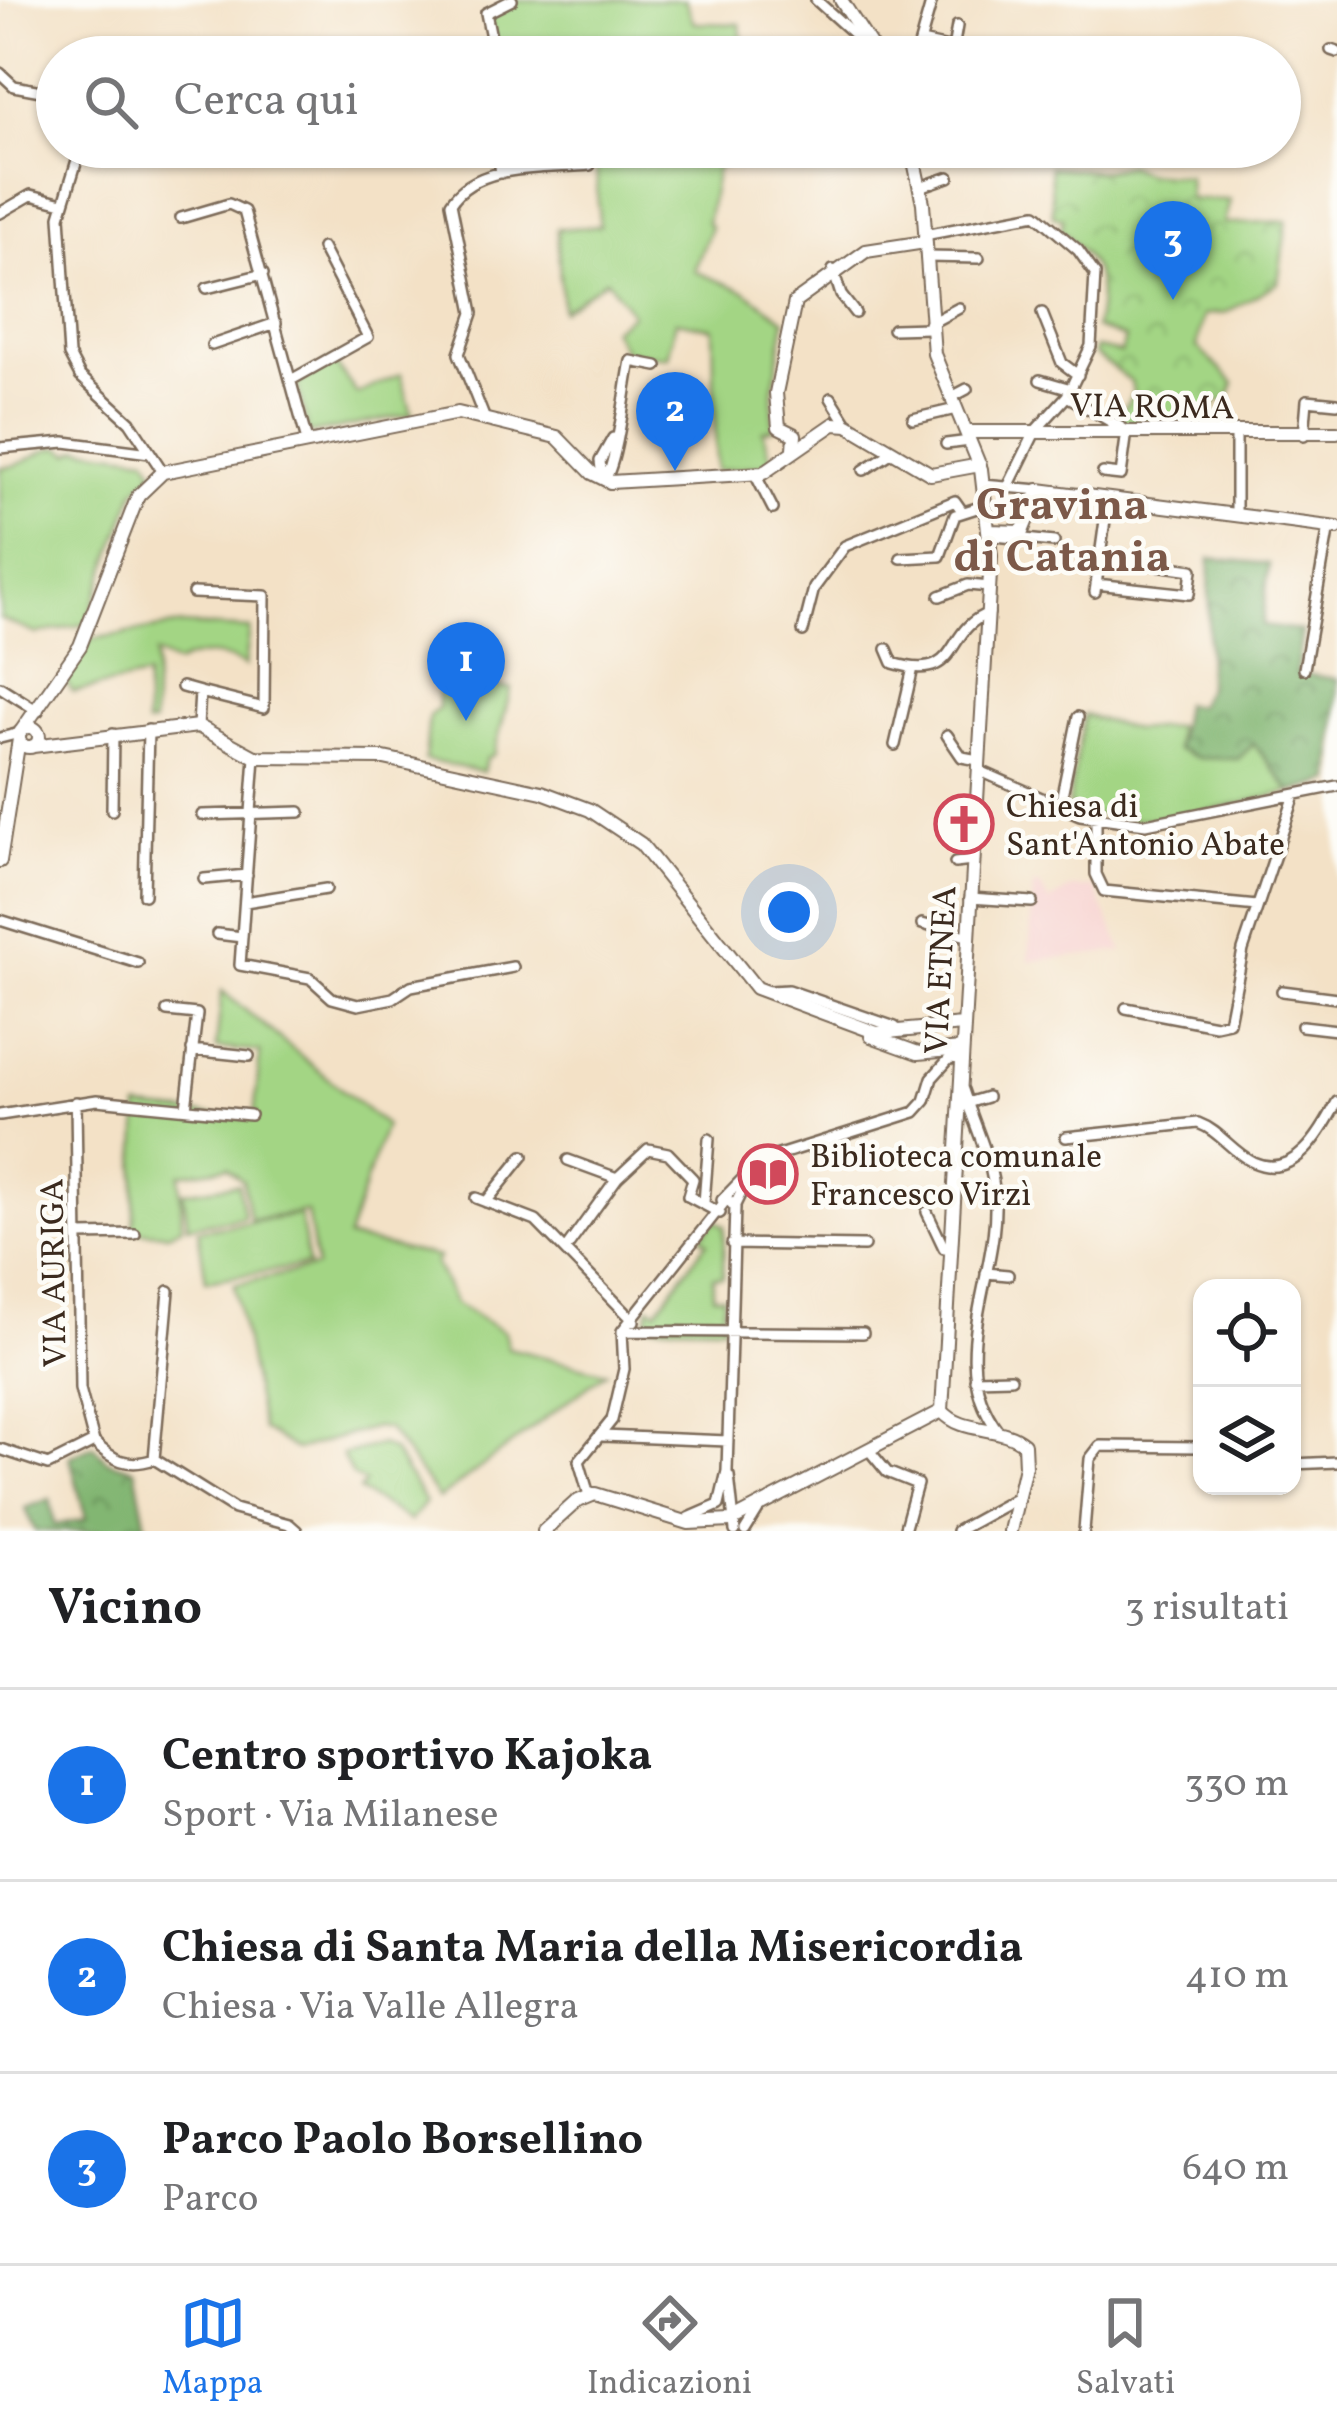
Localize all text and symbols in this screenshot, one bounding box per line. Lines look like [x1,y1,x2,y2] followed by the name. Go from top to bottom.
[36,36,1301,168] search box
[78,69,144,135] icon: search
[174,71,359,134] text: Cerca qui
[1134,201,1212,300] pin: 3
[636,372,714,471] pin: 2
[1069,385,1235,433] street label: VIA ROMA
[954,476,1170,591] district label: Gravina di Catania
[427,622,505,721] pin: 1
[1006,786,1285,870] place label: Chiesa di Sant'Antonio Abate
[933,793,995,855] church icon: Chiesa di Sant'Antonio Abate
[759,882,819,942] your location
[916,885,970,1056] street label: VIA ETNEA
[810,1136,1102,1220] place label: Biblioteca comunale Francesco Virzì
[737,1143,799,1205] library icon: Biblioteca comunale Francesco Virzì
[31,1178,81,1368] street label: VIA AURIGA
[1193,1279,1301,1495] map controls
[1193,1279,1301,1387] button: locate
[1193,1387,1301,1495] button: layers
[48,1574,202,1645] text: Vicino
[1125,1582,1289,1636] text: 3 risultati
[162,1726,652,1789] text: Centro sportivo Kajoka
[79,1758,95,1812] text: 1
[1184,1758,1289,1812] text: 330 m
[162,1789,499,1843] text: Sport · Via Milanese
[162,1918,1023,1981] text: Chiesa di Santa Maria della Misericordia
[77,1950,97,2004] text: 2
[1185,1950,1289,2004] text: 410 m
[162,1981,579,2035] text: Chiesa · Via Valle Allegra
[162,2110,643,2173] text: Parco Paolo Borsellino
[77,2142,97,2196] text: 3
[1182,2142,1289,2196] text: 640 m
[162,2173,259,2227] text: Parco
[162,2290,263,2408] tab: Mappa
[587,2290,752,2408] tab: Indicazioni
[1076,2290,1175,2408] tab: Salvati

